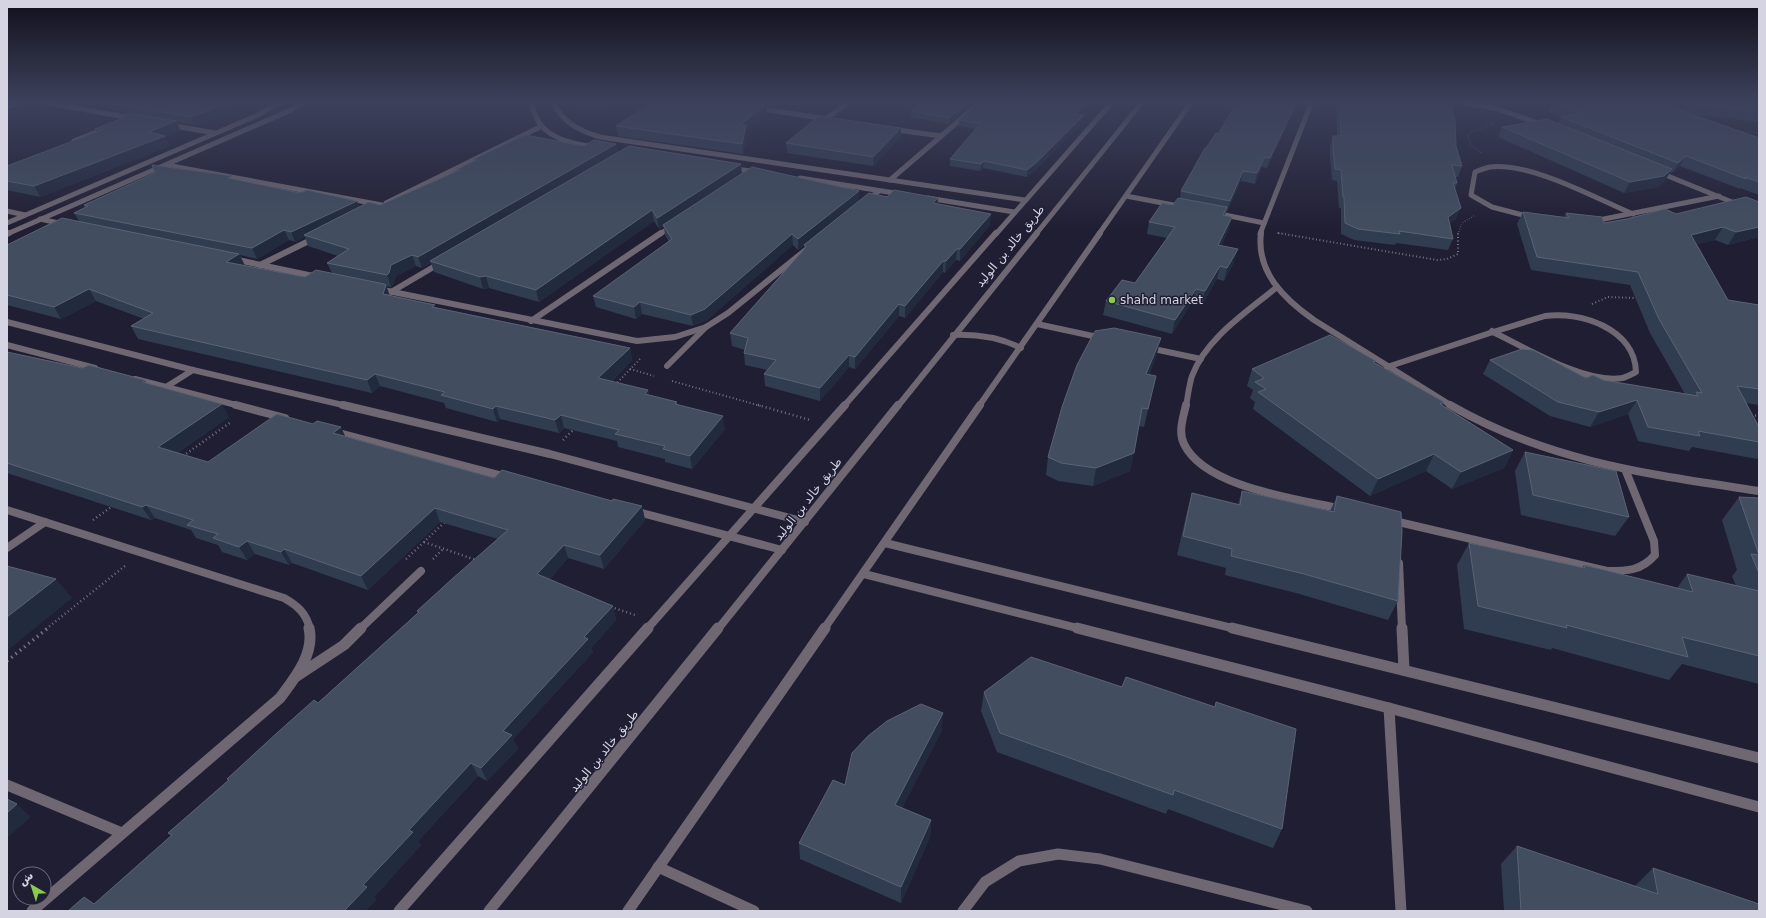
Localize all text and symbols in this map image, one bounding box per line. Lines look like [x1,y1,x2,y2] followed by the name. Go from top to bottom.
[973,202,1048,290] street label: طريق خالد بن الوليد
[1120,293,1203,307] place label: shahd market
[1107,295,1117,305] marker: shahd market
[771,455,845,544] street label: طريق خالد بن الوليد
[567,707,642,795] street label: طريق خالد بن الوليد
[12,866,52,906] north arrow
[16,869,36,888] text: ش

